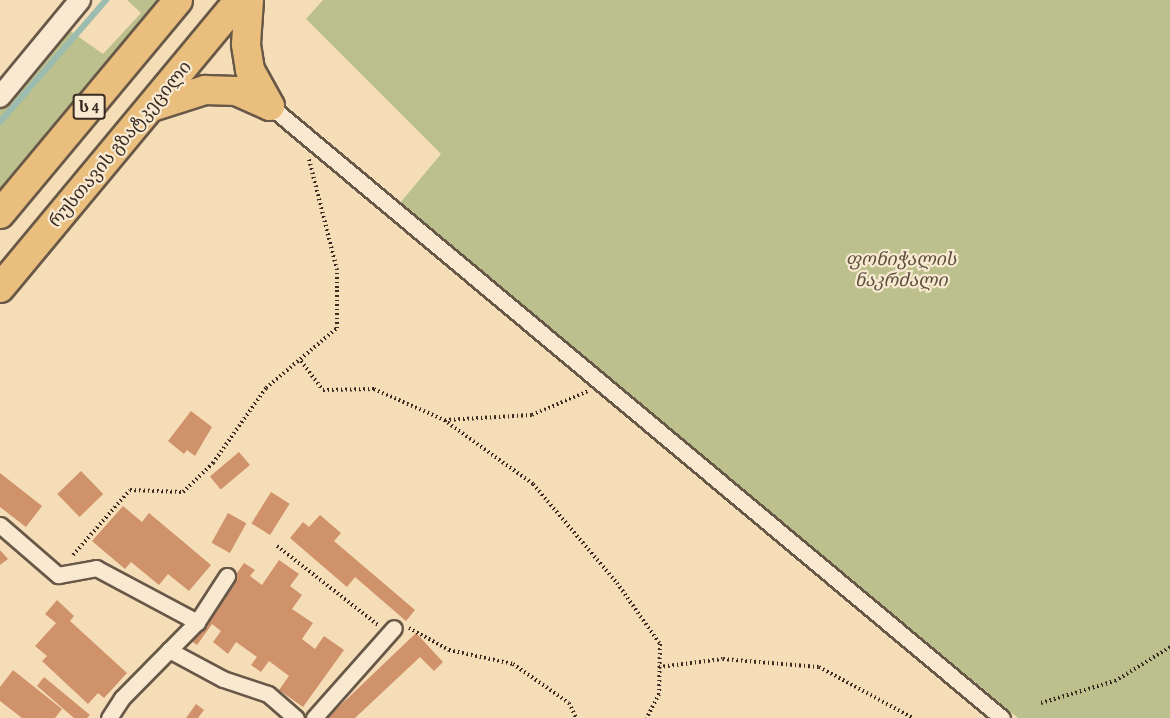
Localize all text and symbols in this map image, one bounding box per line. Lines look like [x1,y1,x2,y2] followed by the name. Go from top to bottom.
[44,56,196,232] street label: რუსთავის გზატკეცილი
[72,94,106,120] road number: ს 4
[846,249,956,292] park label: ფონიჭალის ნაკრძალი

